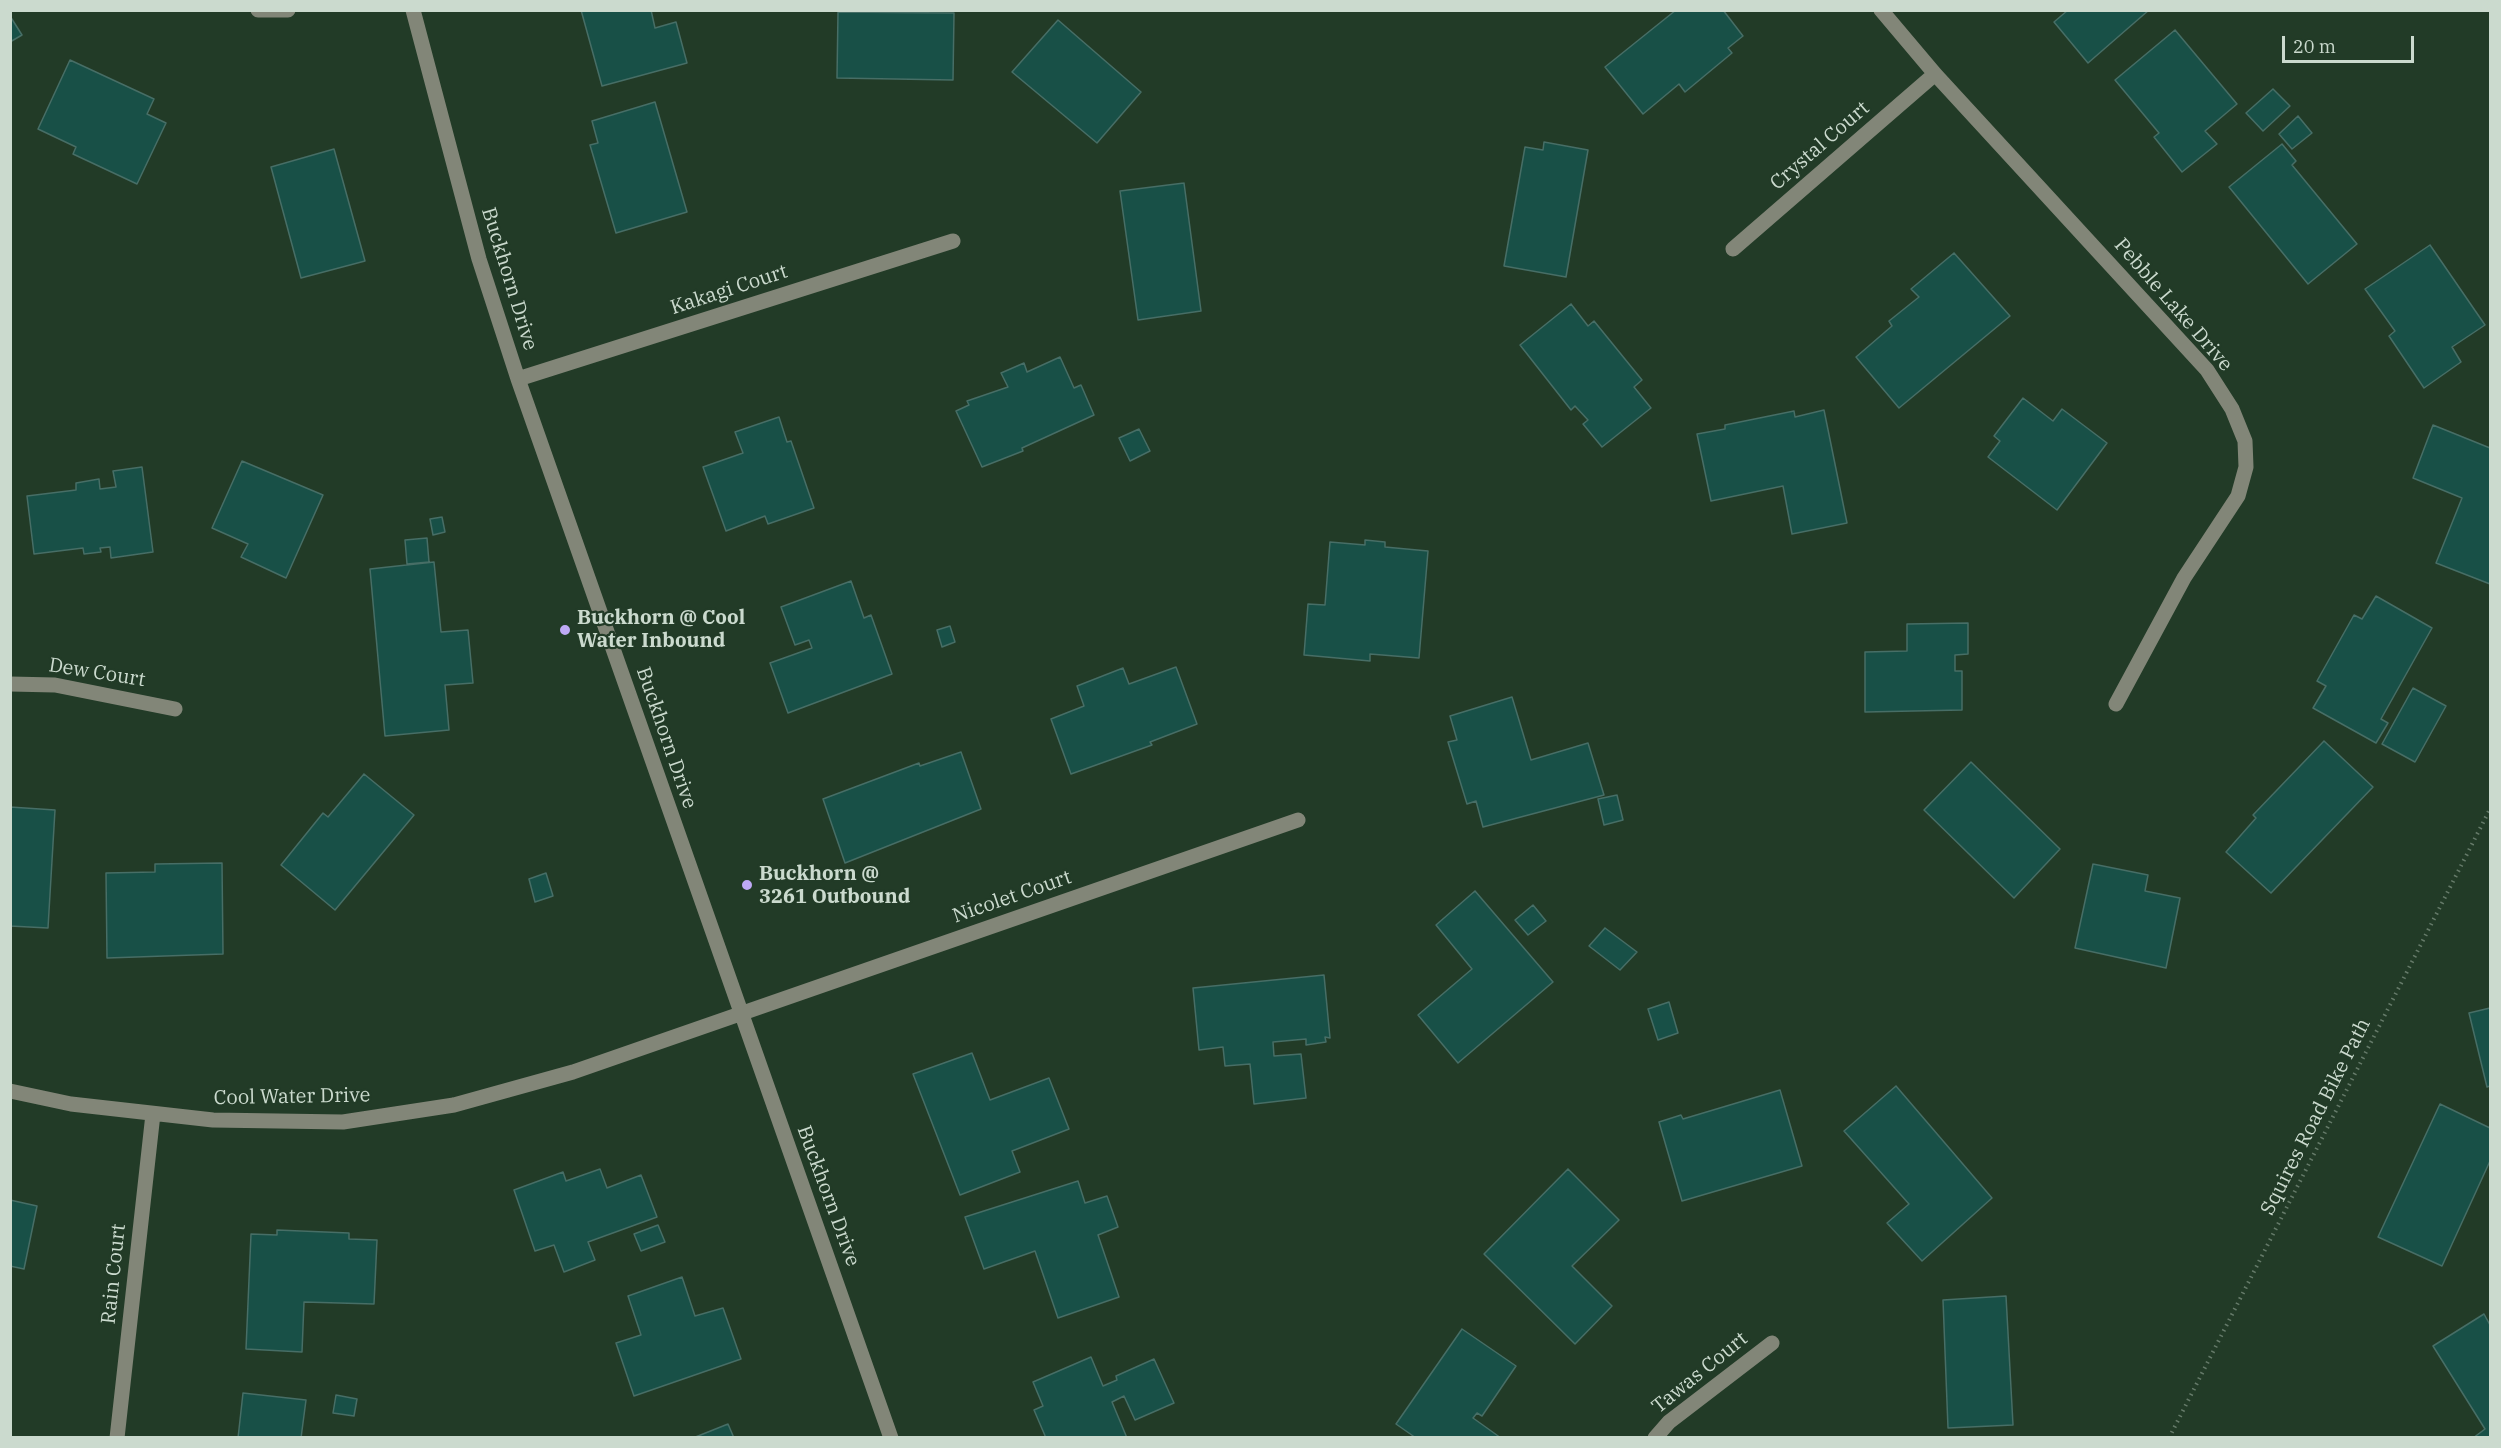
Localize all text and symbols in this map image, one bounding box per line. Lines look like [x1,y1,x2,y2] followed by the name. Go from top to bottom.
[2285,24,2417,62] scale bar
[2293,35,2336,58] text: 20 m
[1766,96,1874,196] street label: Crystal Court
[476,205,542,353] street label: Buckhorn Drive
[2109,234,2237,376] street label: Pebble Lake Drive
[667,260,791,320] street label: Kakagi Court
[577,606,745,653] place label: Buckhorn @ Cool Water Inbound
[558,623,572,637] marker: Buckhorn @ Cool Water Inbound
[47,654,147,692] street label: Dew Court
[631,664,701,812] street label: Buckhorn Drive
[759,862,910,909] place label: Buckhorn @ 3261 Outbound
[949,865,1075,929] street label: Nicolet Court
[740,878,754,892] marker: Buckhorn @ 3261 Outbound
[2256,1015,2376,1219] street label: Squires Road Bike Path
[213,1084,371,1110] street label: Cool Water Drive
[791,1122,865,1270] street label: Buckhorn Drive
[97,1223,131,1325] street label: Rain Court
[1647,1327,1753,1419] street label: Tawas Court

